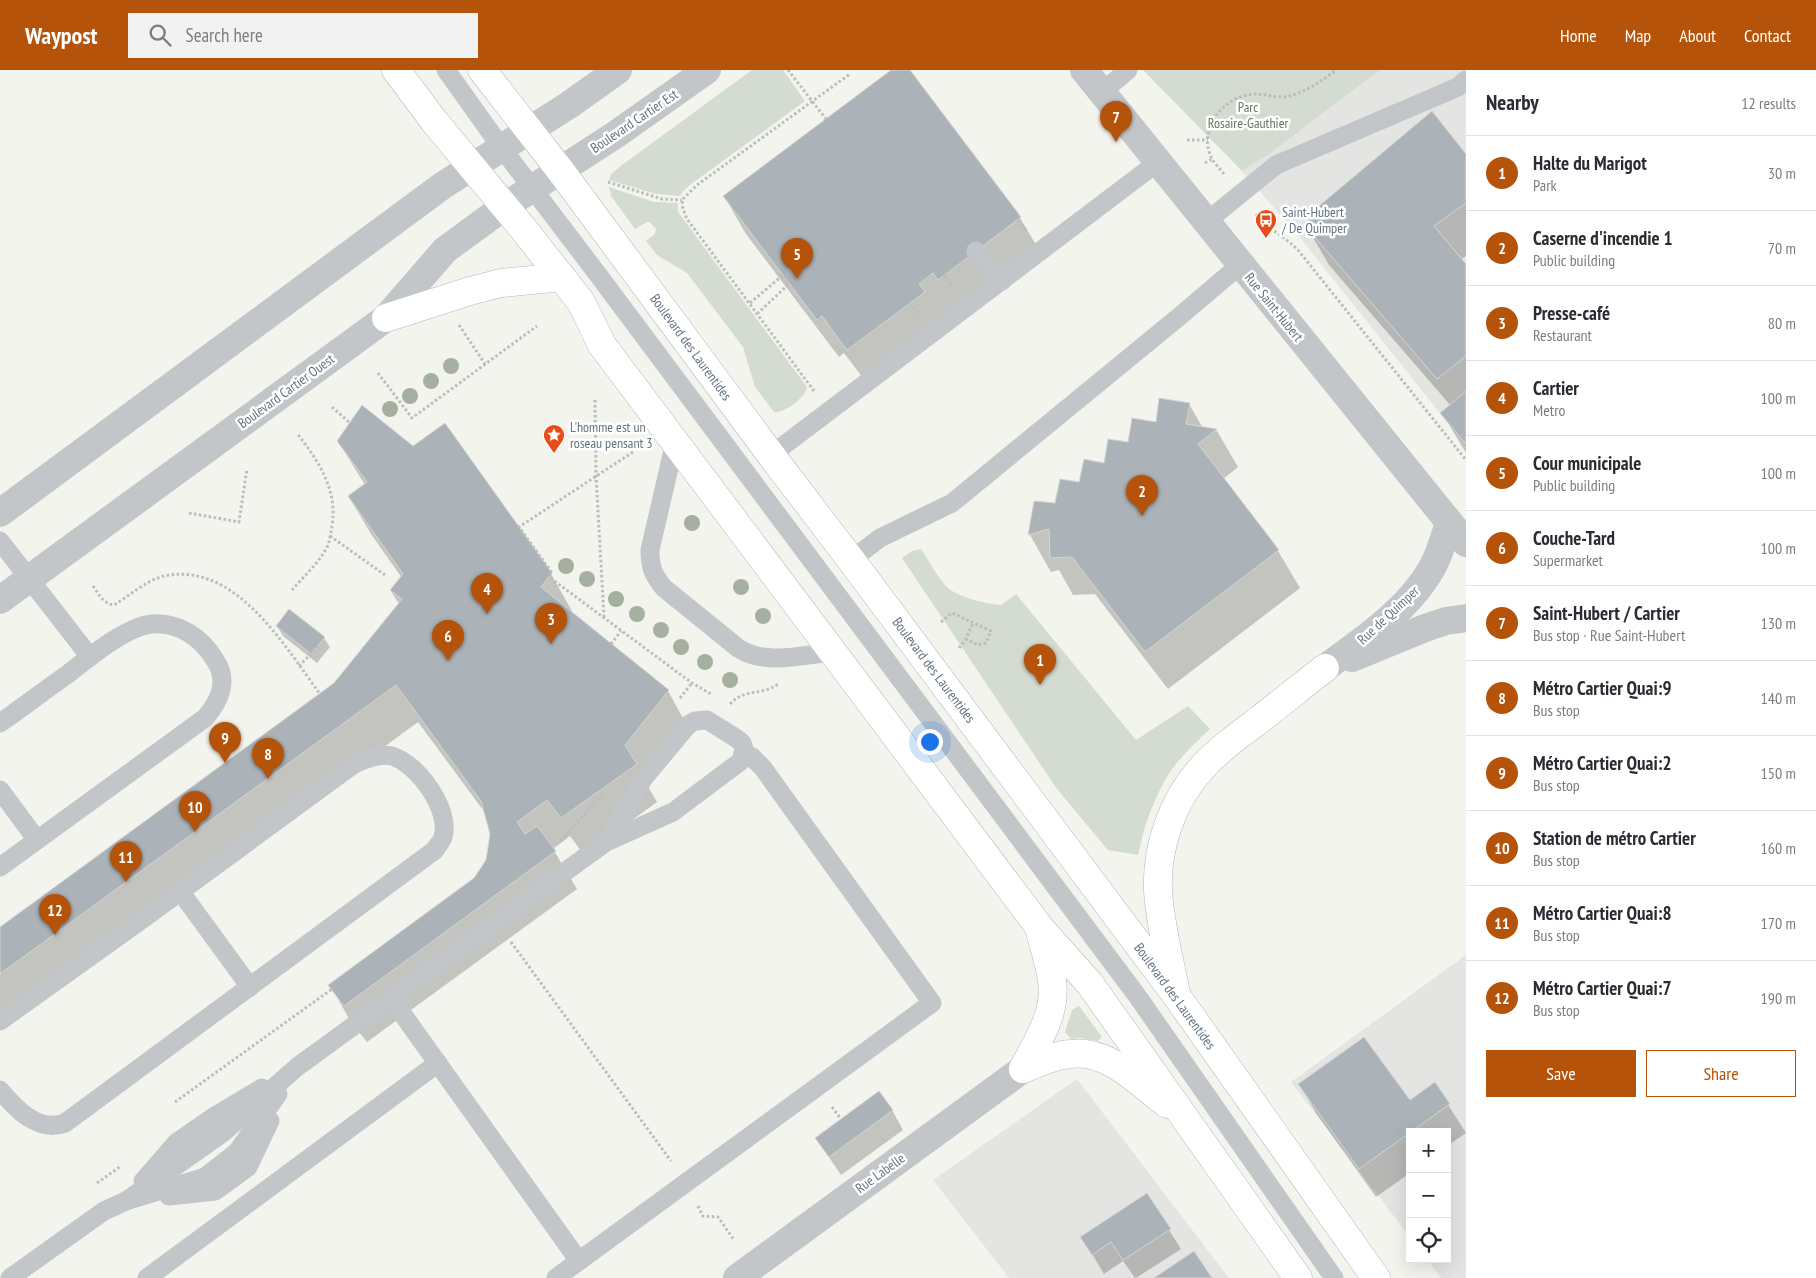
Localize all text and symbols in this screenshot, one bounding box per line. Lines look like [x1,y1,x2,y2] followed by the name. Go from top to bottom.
[128,13,478,58] search box
[25,20,98,51] text: Waypost
[146,21,174,49] icon: search
[186,23,263,47] text: Search here
[1560,24,1597,47] text: Home
[1625,24,1651,47] text: Map
[1679,24,1716,47] text: About
[1744,24,1791,47] text: Contact
[587,85,681,157] street label: Boulevard Cartier Est
[1486,89,1539,116] text: Nearby
[1741,93,1796,113] text: 12 results
[1208,98,1288,132] park label: Parc Rosaire-Gauthier
[1100,101,1132,142] pin: 7
[1533,151,1647,175] text: Halte du Marigot
[1498,163,1506,183] text: 1
[1768,163,1796,183] text: 30 m
[1533,175,1557,195] text: Park
[1281,203,1347,237] place label: Saint-Hubert / De Quimper
[1254,208,1278,239] bus stop icon: Saint-Hubert / De Quimper
[1533,226,1673,250] text: Caserne d'incendie 1
[781,238,813,279] pin: 5
[1498,238,1506,258] text: 2
[1768,238,1796,258] text: 70 m
[1533,250,1615,270] text: Public building
[1241,269,1307,345] street label: Rue Saint-Hubert
[646,290,736,404] street label: Boulevard des Laurentides
[1533,301,1610,325] text: Presse-café
[1498,313,1506,333] text: 3
[1768,313,1796,333] text: 80 m
[1533,325,1592,345] text: Restaurant
[234,350,338,432] street label: Boulevard Cartier Ouest
[1533,376,1579,400] text: Cartier
[1498,388,1506,408] text: 4
[1761,388,1796,408] text: 100 m
[1533,400,1566,420] text: Metro
[570,418,653,452] place label: L'homme est un roseau pensant 3
[542,423,566,454] place icon: L'homme est un roseau pensant 3
[1533,451,1641,475] text: Cour municipale
[1498,463,1506,483] text: 5
[1761,463,1796,483] text: 100 m
[1126,475,1158,516] pin: 2
[1533,475,1615,495] text: Public building
[1533,526,1615,550] text: Couche-Tard
[1498,538,1506,558] text: 6
[1761,538,1796,558] text: 100 m
[1533,550,1603,570] text: Supermarket
[471,573,503,614] pin: 4
[1353,582,1423,648] street label: Rue de Quimper
[1533,601,1680,625] text: Saint-Hubert / Cartier
[535,603,567,644] pin: 3
[1498,613,1506,633] text: 7
[1761,613,1796,633] text: 130 m
[888,614,980,727] street label: Boulevard des Laurentides
[432,620,464,661] pin: 6
[1533,625,1685,645] text: Bus stop · Rue Saint-Hubert
[1024,644,1056,685] pin: 1
[1533,676,1672,700] text: Métro Cartier Quai:9
[1498,688,1506,708] text: 8
[1761,688,1796,708] text: 140 m
[1533,700,1580,720] text: Bus stop
[209,722,241,763] pin: 9
[917,729,943,755] your location
[252,738,284,779] pin: 8
[1533,751,1672,775] text: Métro Cartier Quai:2
[1498,763,1506,783] text: 9
[1761,763,1796,783] text: 150 m
[1533,775,1580,795] text: Bus stop
[179,791,211,832] pin: 10
[1533,826,1696,850] text: Station de métro Cartier
[1494,838,1510,858] text: 10
[1761,838,1796,858] text: 160 m
[110,841,142,882] pin: 11
[1533,850,1580,870] text: Bus stop
[39,894,71,935] pin: 12
[1533,901,1672,925] text: Métro Cartier Quai:8
[1494,913,1510,933] text: 11
[1761,913,1796,933] text: 170 m
[1533,925,1580,945] text: Bus stop
[1130,939,1220,1053] street label: Boulevard des Laurentides
[1533,976,1672,1000] text: Métro Cartier Quai:7
[1494,988,1510,1008] text: 12
[1761,988,1796,1008] text: 190 m
[1533,1000,1580,1020] text: Bus stop
[1486,1050,1636,1097] button: Save
[1646,1050,1796,1097] button: Share
[1406,1128,1451,1263] map controls
[1406,1128,1451,1173] button: +
[852,1149,908,1197] street label: Rue Labelle
[1406,1173,1451,1218] button: −
[1406,1218,1451,1263] button: locate

